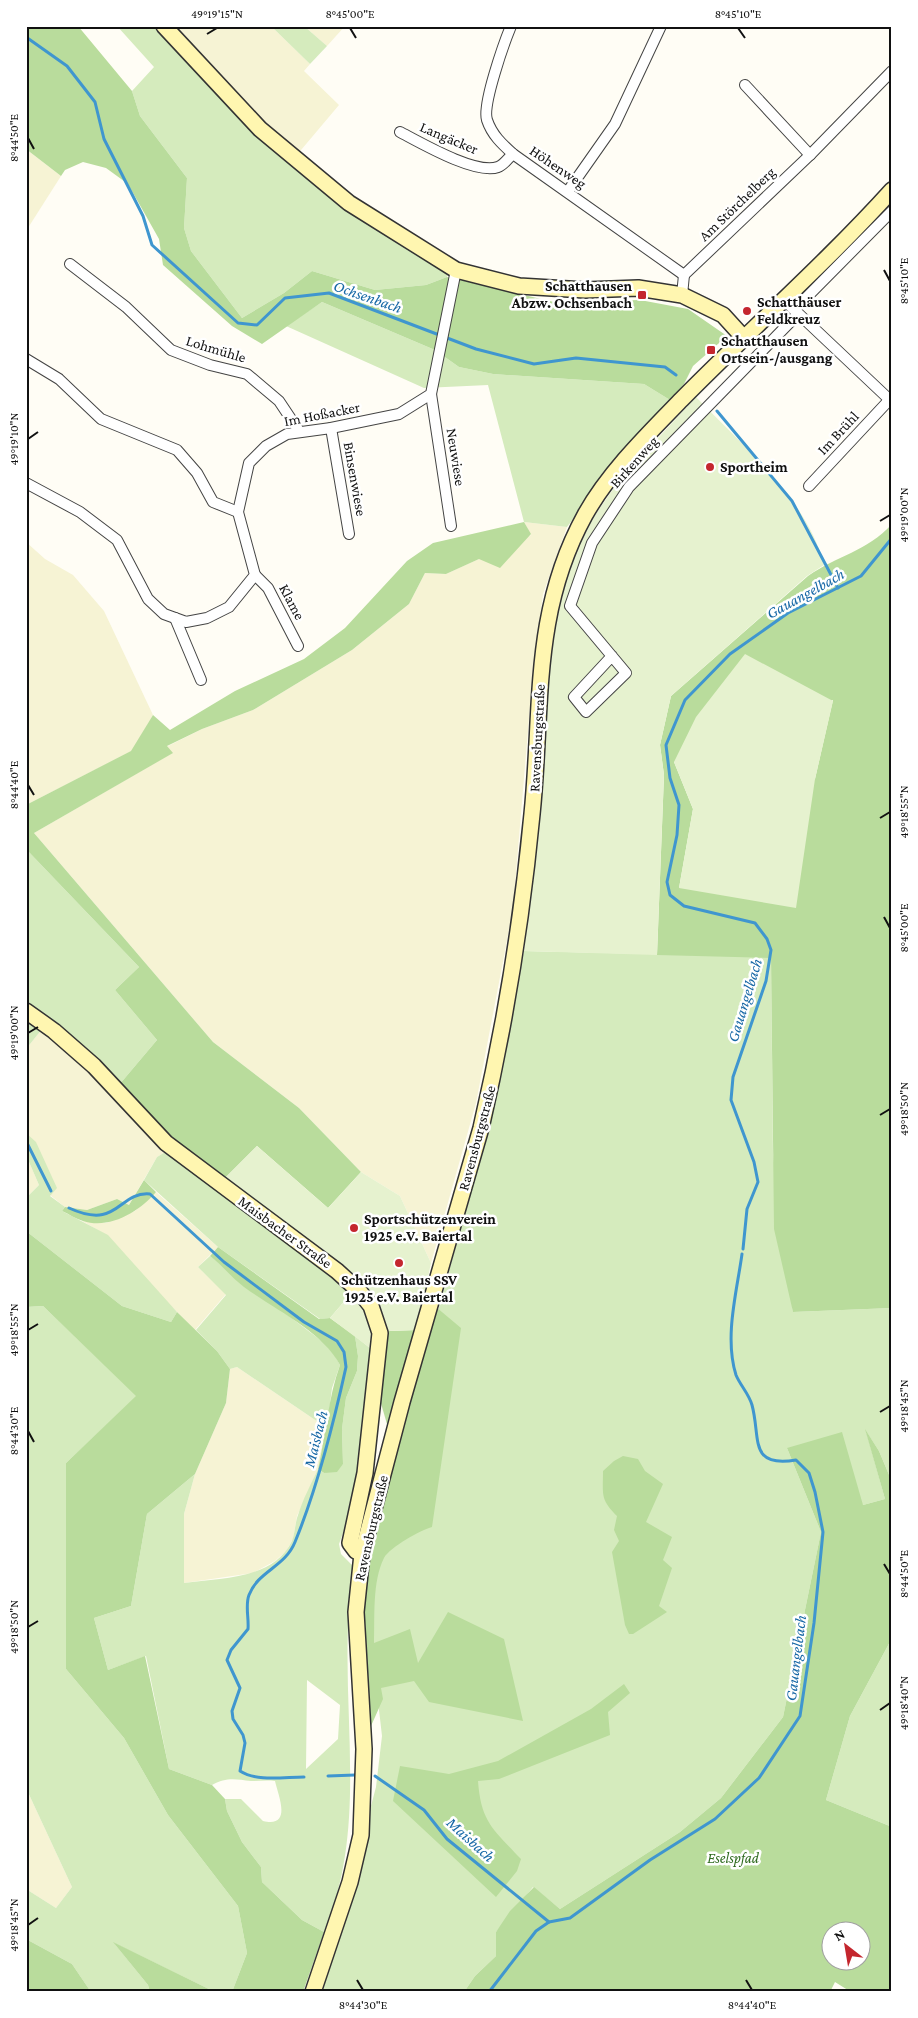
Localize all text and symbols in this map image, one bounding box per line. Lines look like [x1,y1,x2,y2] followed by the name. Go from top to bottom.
[191,7,243,21] text: 49°19'15"N
[325,7,375,21] text: 8°45'00"E
[715,7,762,21] text: 8°45'10"E
[7,113,21,162] text: 8°44'50"E
[417,119,481,159] street label: Langäcker
[526,142,589,193] street label: Höhenweg
[696,164,779,245] street label: Am Störchelberg
[897,257,911,304] text: 8°45'10"E
[332,277,404,316] water label: Ochsenbach
[511,278,632,311] place label: Schatthausen Abzw. Ochsenbach
[636,289,648,301] marker: Schatthausen Abzw. Ochsenbach
[757,294,841,327] place label: Schatthäuser Feldkreuz
[741,305,753,317] marker: Schatthäuser Feldkreuz
[184,332,248,366] street label: Lohmühle
[721,333,833,366] place label: Schatthausen Ortsein-/ausgang
[705,344,717,356] marker: Schatthausen Ortsein-/ausgang
[283,399,362,429] street label: Im Hoßacker
[814,408,862,458] street label: Im Brühl
[7,413,21,465] text: 49°19'10"N
[444,427,469,487] street label: Neuwiese
[607,433,662,492] street label: Birkenweg
[341,441,369,518] street label: Binsenwiese
[720,459,788,475] place label: Sportheim
[704,461,716,473] marker: Sportheim
[897,487,911,543] text: 49°19'00"N
[763,565,848,623] water label: Gauangelbach
[276,581,308,623] street label: Klame
[526,683,549,792] street label: Ravensburgstraße
[7,760,21,809] text: 8°44'40"E
[897,785,911,839] text: 49°18'55"N
[897,903,911,953] text: 8°45'00"E
[724,956,766,1044] water label: Gauangelbach
[7,1005,21,1061] text: 49°19'00"N
[897,1082,911,1136] text: 49°18'50"N
[455,1083,500,1192] street label: Ravensburgstraße
[235,1193,335,1272] street label: Maisbacher Straße
[364,1211,496,1244] place label: Sportschützenverein 1925 e.V. Baiertal
[348,1222,360,1234] marker: Sportschützenverein 1925 e.V. Baiertal
[393,1257,405,1269] marker: Schützenhaus SSV 1925 e.V. Baiertal
[341,1272,458,1305] place label: Schützenhaus SSV 1925 e.V. Baiertal
[7,1303,21,1357] text: 49°18'55"N
[897,1379,911,1433] text: 49°18'45"N
[7,1406,21,1455] text: 8°44'30"E
[300,1409,331,1470] water label: Maisbach
[351,1473,392,1583] street label: Ravensburgstraße
[897,1549,911,1598] text: 8°44'50"E
[7,1600,21,1654] text: 49°18'50"N
[782,1614,810,1702] water label: Gauangelbach
[897,1676,911,1730] text: 49°18'40"N
[443,1813,498,1865] water label: Maisbach
[707,1850,760,1867] park label: Eselspfad
[7,1898,21,1952] text: 49°18'45"N
[820,1920,870,1970] north arrow
[831,1925,848,1944] text: N
[339,1998,388,2012] text: 8°44'30"E
[728,1998,777,2012] text: 8°44'40"E

